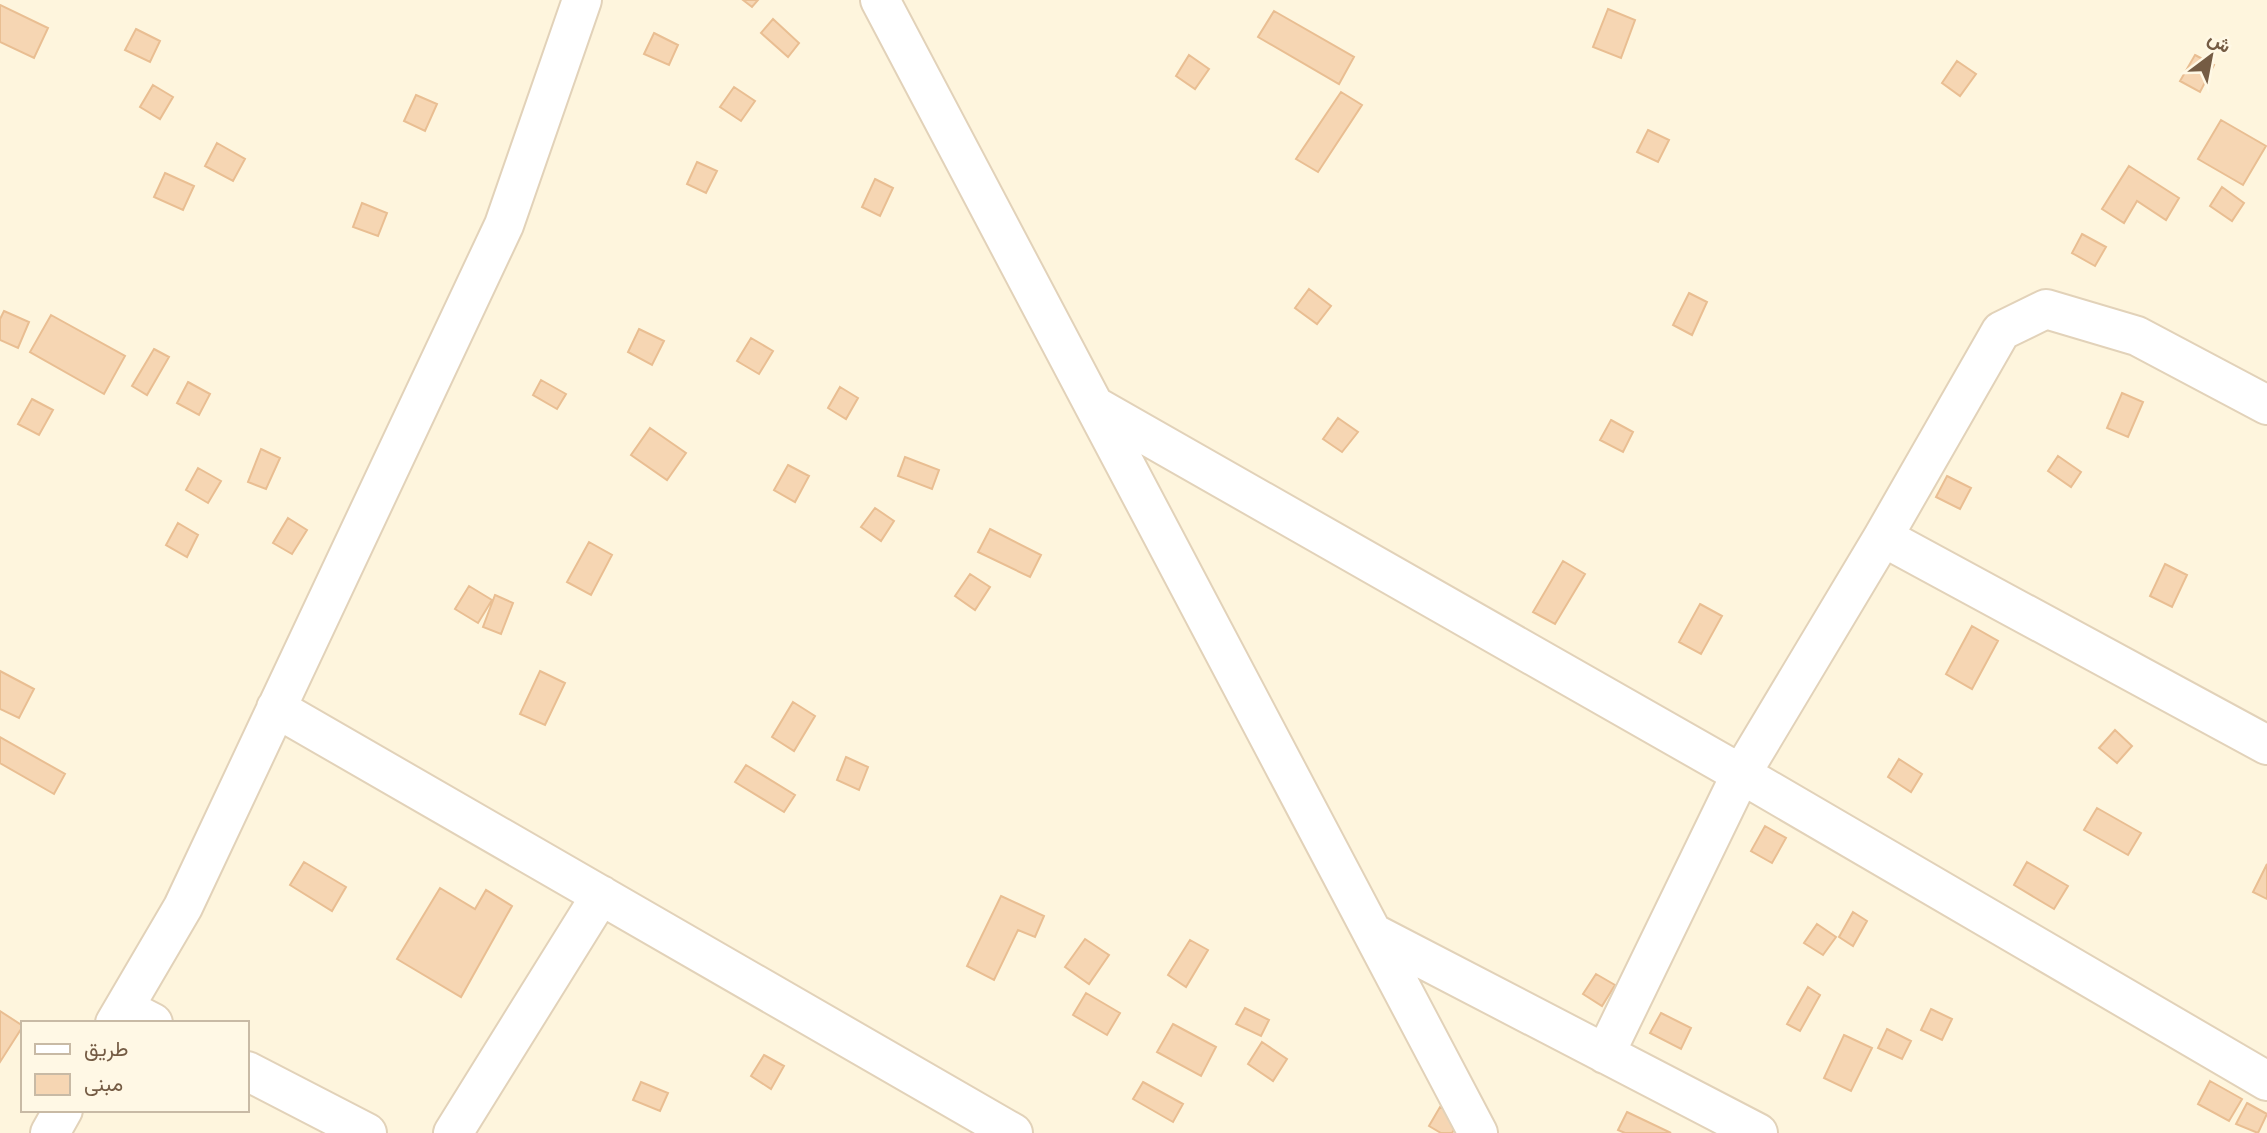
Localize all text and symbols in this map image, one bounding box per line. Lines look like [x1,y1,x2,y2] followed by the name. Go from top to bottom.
[2176,21,2246,91] north arrow
[2204,25,2236,58] text: ش
[21,1021,248,1112] legend
[84,1035,129,1062] text: طريق
[84,1070,123,1097] text: مبنى

